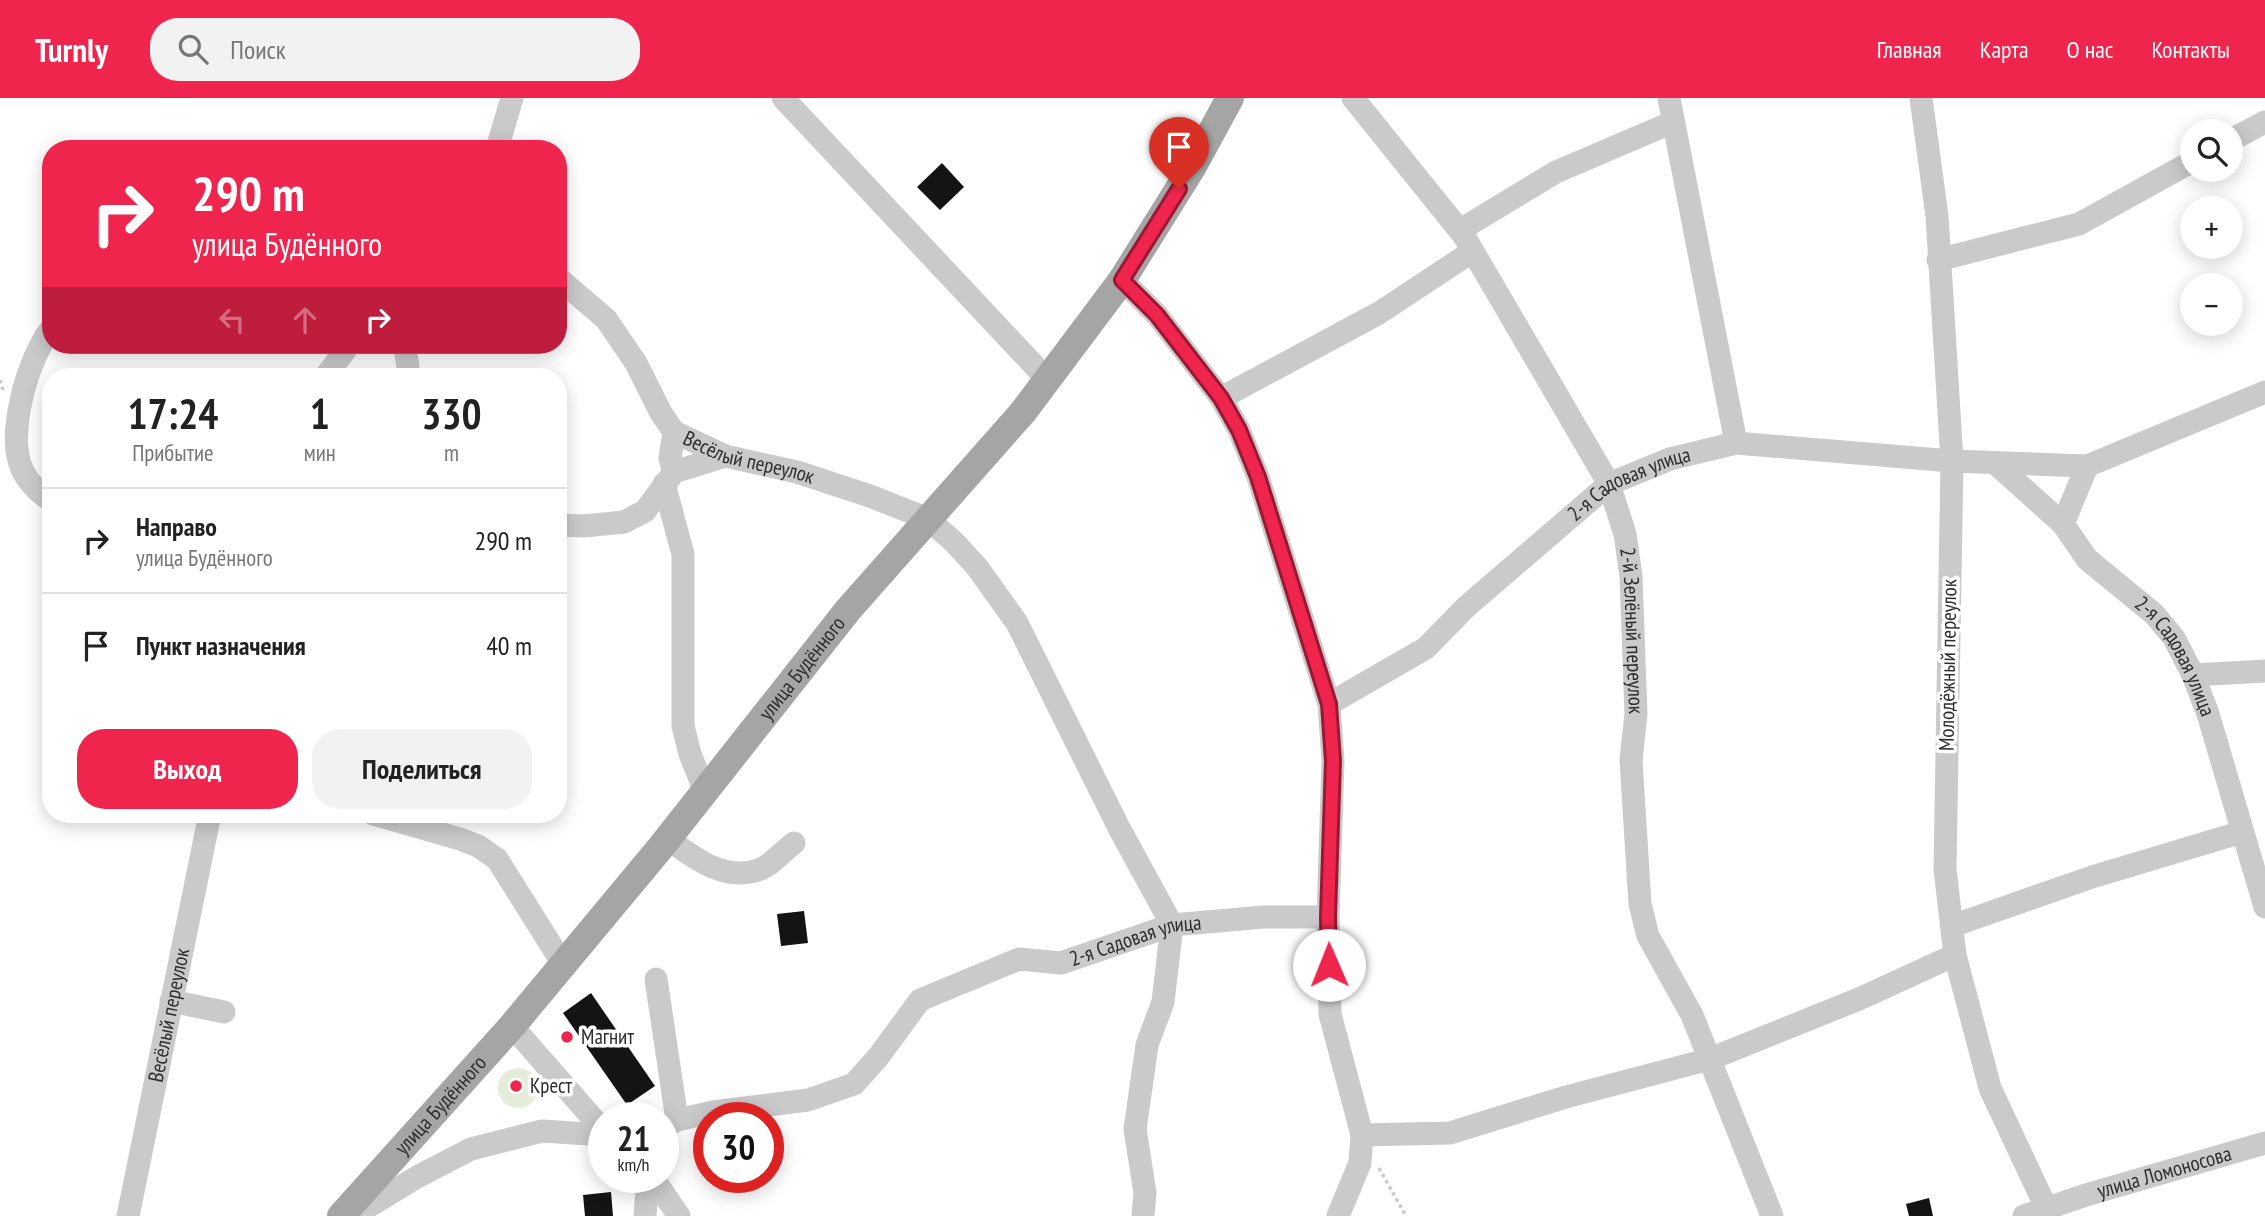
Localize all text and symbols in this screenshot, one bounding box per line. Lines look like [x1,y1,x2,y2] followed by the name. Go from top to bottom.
[150,18,640,81] search box
[35,28,108,71] text: Turnly
[174,30,212,68] icon: search
[230,33,286,66] text: Поиск
[1877,34,1942,65] text: Главная
[1980,34,2029,65] text: Карта
[2067,34,2113,65] text: О нас
[2151,34,2230,65] text: Контакты
[1149,117,1209,189] pin
[2180,119,2243,336] map controls
[2180,119,2243,182] button: search
[1160,128,1198,166] icon: arrive
[192,161,305,225] text: 290 m
[77,168,168,259] icon: right
[2180,196,2243,259] button: +
[192,223,382,265] text: улица Будённого
[2180,273,2243,336] button: −
[213,301,251,339] icon: left
[286,301,324,339] icon: ahead
[359,301,397,339] icon: right
[127,386,218,441] text: 17:24
[310,386,330,441] text: 1
[421,386,482,441] text: 330
[679,424,818,490] street label: Весёлый переулок
[132,438,214,467] text: Прибытие
[304,438,336,467] text: мин
[444,438,459,467] text: m
[1562,441,1693,527] street label: 2-я Садовая улица
[136,510,217,543] text: Направо
[77,522,115,560] icon: right
[474,524,532,557] text: 290 m
[136,543,273,572] text: улица Будённого
[1614,546,1650,714] street label: 2-й Зелёный переулок
[1933,579,1962,751] street label: Молодёжный переулок
[2130,590,2222,720] street label: 2-я Садовая улица
[752,611,851,725] street label: улица Будённого
[77,627,115,665] icon: arrive
[136,629,306,662] text: Пункт назначения
[486,629,532,662] text: 40 m
[77,729,298,809] button: Выход
[312,729,532,809] button: Поделиться
[1066,909,1202,972] street label: 2-я Садовая улица
[1292,928,1366,1002] position arrow
[142,946,195,1084] street label: Весёлый переулок
[581,1023,634,1050] place label: Магнит
[559,1029,575,1045] marker: Магнит
[389,1049,492,1160] street label: улица Будённого
[530,1072,572,1099] place label: Крест
[508,1078,524,1094] marker: Крест
[693,1102,784,1193] speed limit sign: 30
[617,1115,650,1161] text: 21
[2094,1139,2234,1204] street label: улица Ломоносова
[618,1153,649,1176] text: km/h

